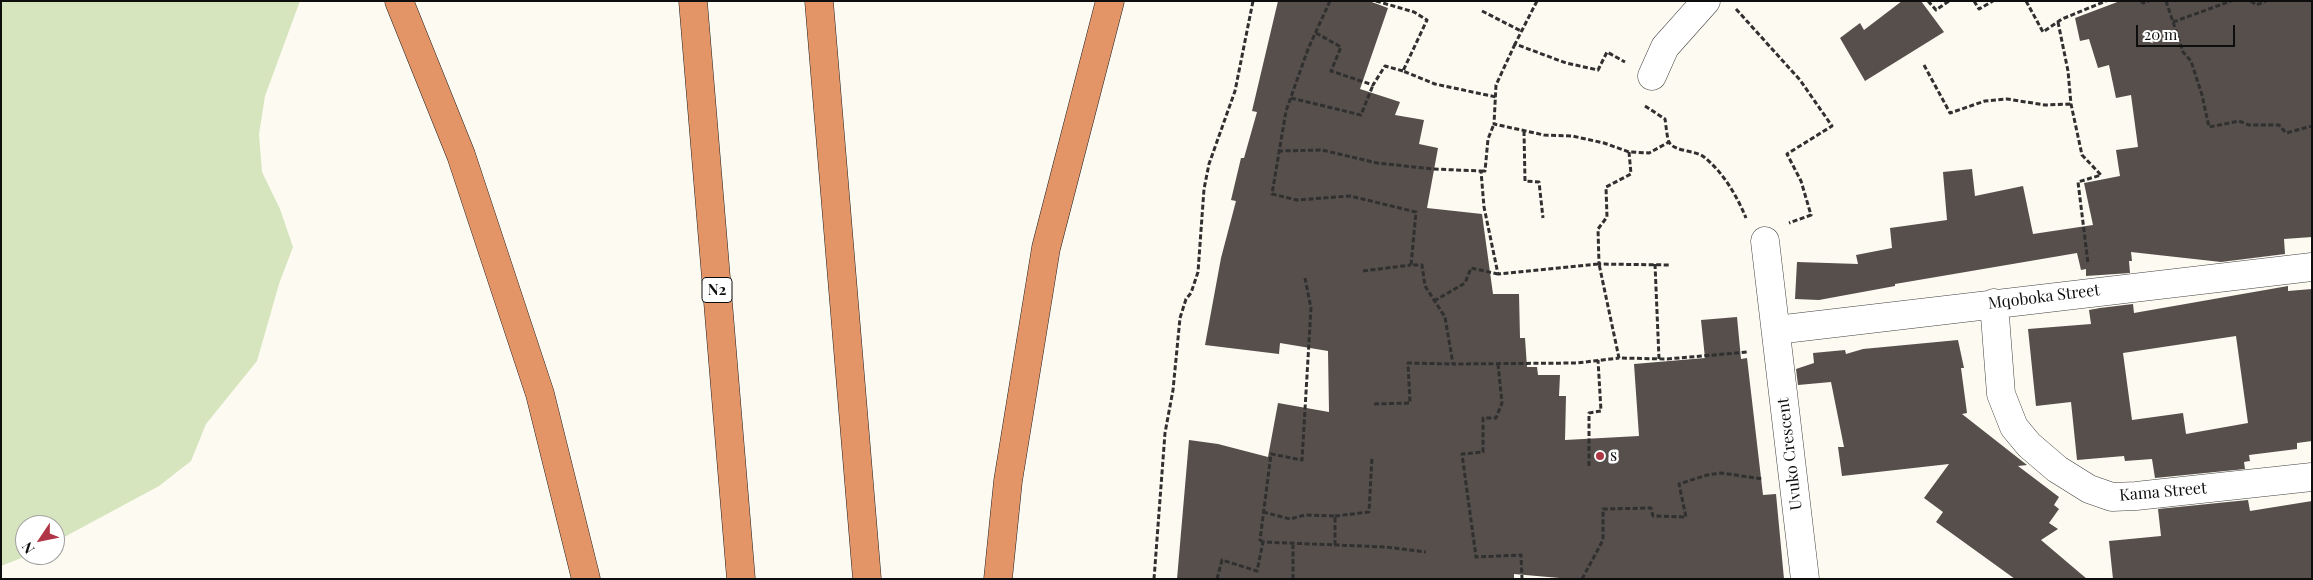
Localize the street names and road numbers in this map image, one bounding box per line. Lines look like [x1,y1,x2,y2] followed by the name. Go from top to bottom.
[702,278,732,302] road number: N2
[1987,281,2101,313] street label: Mqoboka Street
[1774,397,1806,511] street label: Uvuko Crescent
[2119,479,2207,505] street label: Kama Street

